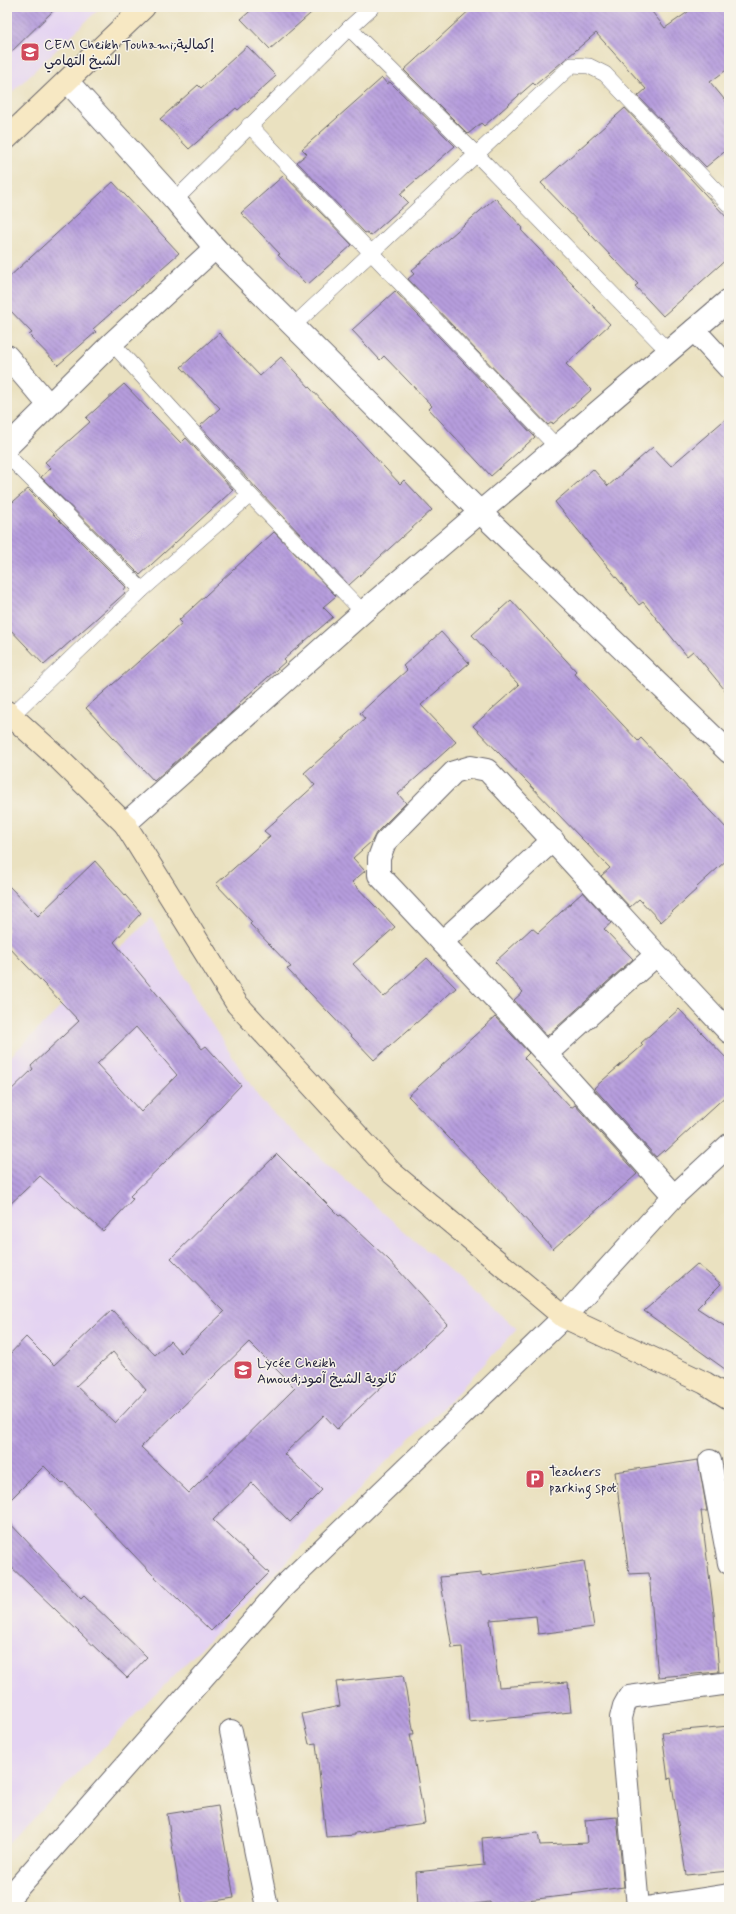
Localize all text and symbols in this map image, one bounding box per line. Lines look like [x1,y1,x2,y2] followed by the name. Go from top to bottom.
[44,36,214,73] place label: CEM Cheikh Touhami;إكمالية الشيخ التهامي
[19,41,41,63] school or university icon: CEM Cheikh Touhami;إكمالية الشيخ التهامي
[257,1354,397,1388] place label: Lycée Cheikh Amoud;ثانوية الشيخ آمود
[232,1359,254,1381] school or university icon: Lycée Cheikh Amoud;ثانوية الشيخ آمود
[549,1463,617,1499] place label: Teachers parking spot
[524,1468,546,1490] parking icon: Teachers parking spot

